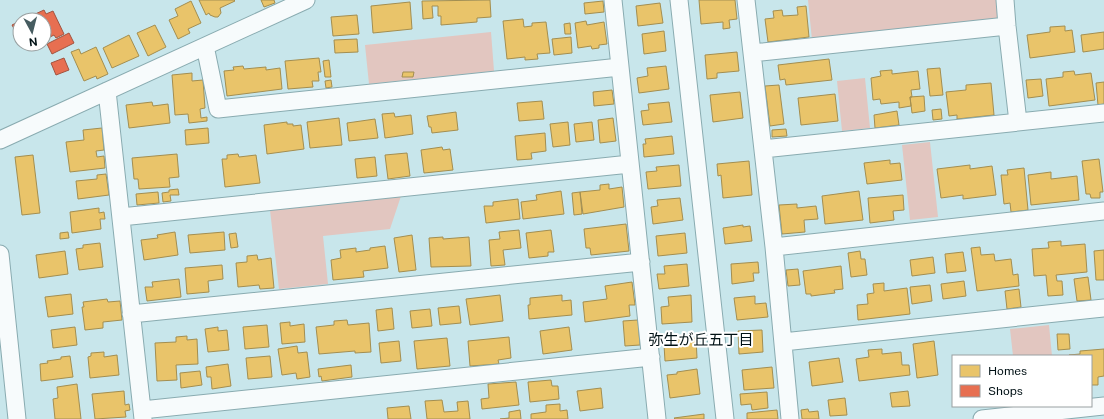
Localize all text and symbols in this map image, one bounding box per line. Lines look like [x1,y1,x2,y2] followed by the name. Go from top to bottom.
[12,12,52,52] north arrow
[28,35,38,48] text: N
[648,331,754,348] district label: 弥生が丘五丁目
[952,355,1092,407] legend
[988,364,1027,378] text: Homes
[988,384,1023,398] text: Shops

